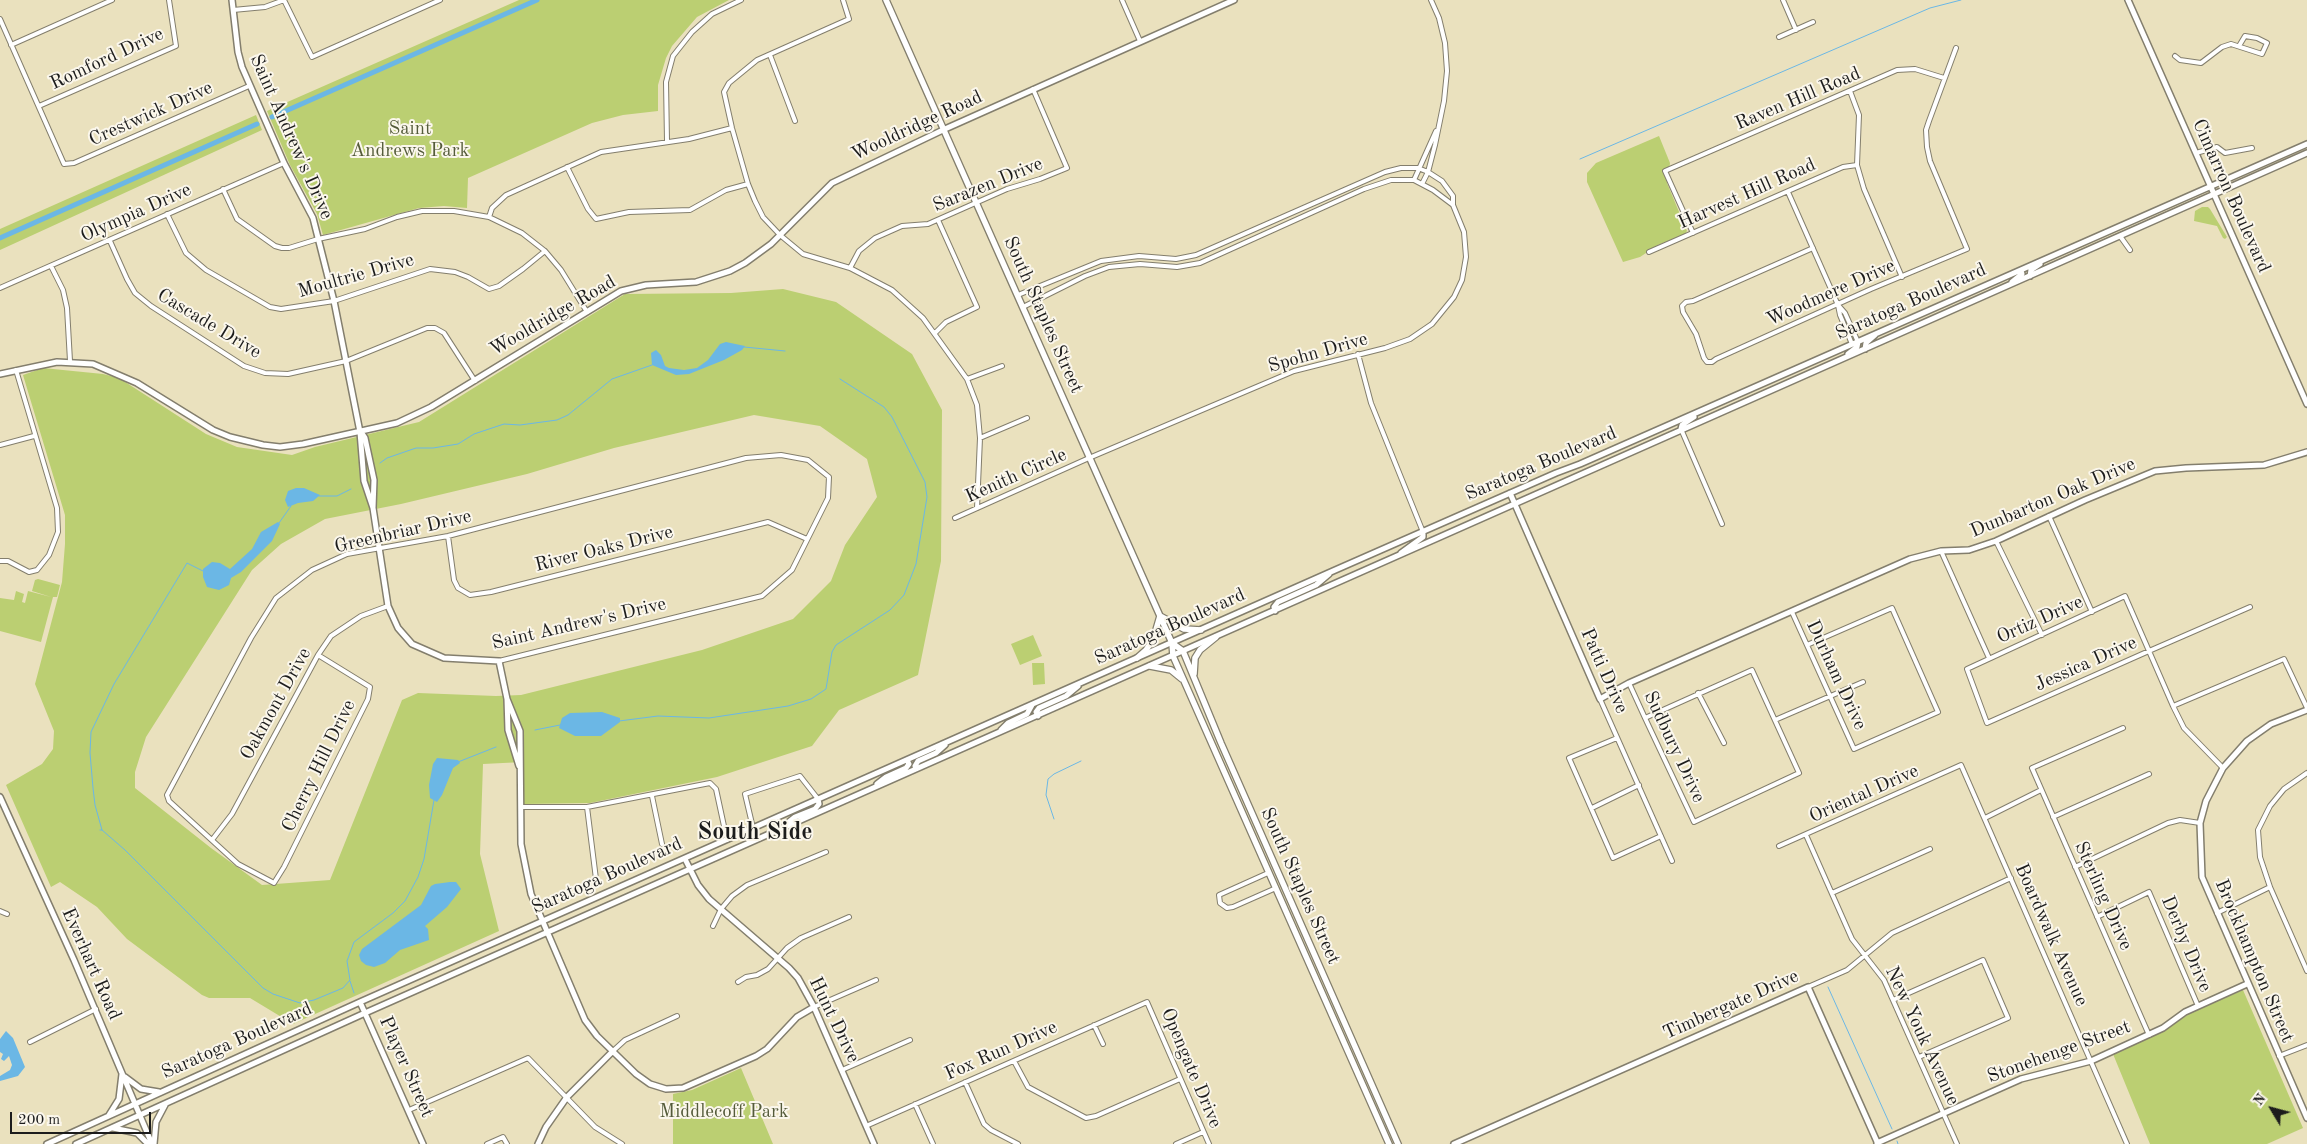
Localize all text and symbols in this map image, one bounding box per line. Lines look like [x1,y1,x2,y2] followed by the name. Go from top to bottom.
[47,23,167,95] street label: Romford Drive
[244,51,338,223] street label: Saint Andrew's Drive
[1732,62,1864,136] street label: Raven Hill Road
[86,77,216,151] street label: Crestwick Drive
[848,86,986,166] street label: Wooldridge Road
[2187,116,2275,276] street label: Cimarron Boulevard
[351,118,469,162] park label: Saint Andrews Park
[930,153,1046,217] street label: Sarazen Drive
[1675,153,1819,235] street label: Harvest Hill Road
[77,178,195,248] street label: Olympia Drive
[998,233,1088,397] street label: South Staples Street
[295,249,417,303] street label: Moultrie Drive
[1763,254,1899,332] street label: Woodmere Drive
[1832,259,1990,345] street label: Saratoga Boulevard
[486,271,620,361] street label: Wooldridge Road
[153,284,265,364] street label: Cascade Drive
[1266,328,1370,378] street label: Spohn Drive
[1462,422,1620,506] street label: Saratoga Boulevard
[962,443,1070,509] street label: Kenith Circle
[1967,453,2139,543] street label: Dunbarton Oak Drive
[332,505,474,559] street label: Greenbriar Drive
[533,521,675,577] street label: River Oaks Drive
[1091,584,1249,670] street label: Saratoga Boulevard
[1993,591,2087,649] street label: Ortiz Drive
[490,593,668,655] street label: Saint Andrew's Drive
[1801,616,1871,734] street label: Durham Drive
[1575,625,1633,717] street label: Patti Drive
[2031,631,2141,697] street label: Jessica Drive
[236,644,316,764] street label: Oakmont Drive
[1638,688,1710,806] street label: Sudbury Drive
[277,696,361,836] street label: Cherry Hill Drive
[1806,760,1922,828] street label: Oriental Drive
[1255,804,1345,968] street label: South Staples Street
[697,819,813,847] district label: South Side
[528,833,686,919] street label: Saratoga Boulevard
[2069,838,2137,954] street label: Sterling Drive
[2009,860,2093,1010] street label: Boardwalk Avenue
[2209,876,2299,1046] street label: Brockhampton Street
[2156,893,2216,995] street label: Derby Drive
[56,904,126,1024] street label: Everhart Road
[1880,963,1964,1109] street label: New Youk Avenue
[1660,965,1802,1045] street label: Timbergate Drive
[803,973,865,1067] street label: Hunt Drive
[158,998,316,1084] street label: Saratoga Boulevard
[1155,1005,1227,1131] street label: Opengate Drive
[374,1013,438,1121] street label: Player Street
[1984,1015,2134,1089] street label: Stonehenge Street
[941,1016,1061,1086] street label: Fox Run Drive
[2247,1084,2297,1134] north arrow
[2251,1091,2269,1108] text: N
[659,1101,789,1123] park label: Middlecoff Park
[12,1102,154,1134] scale bar
[18,1113,60,1128] text: 200 m

